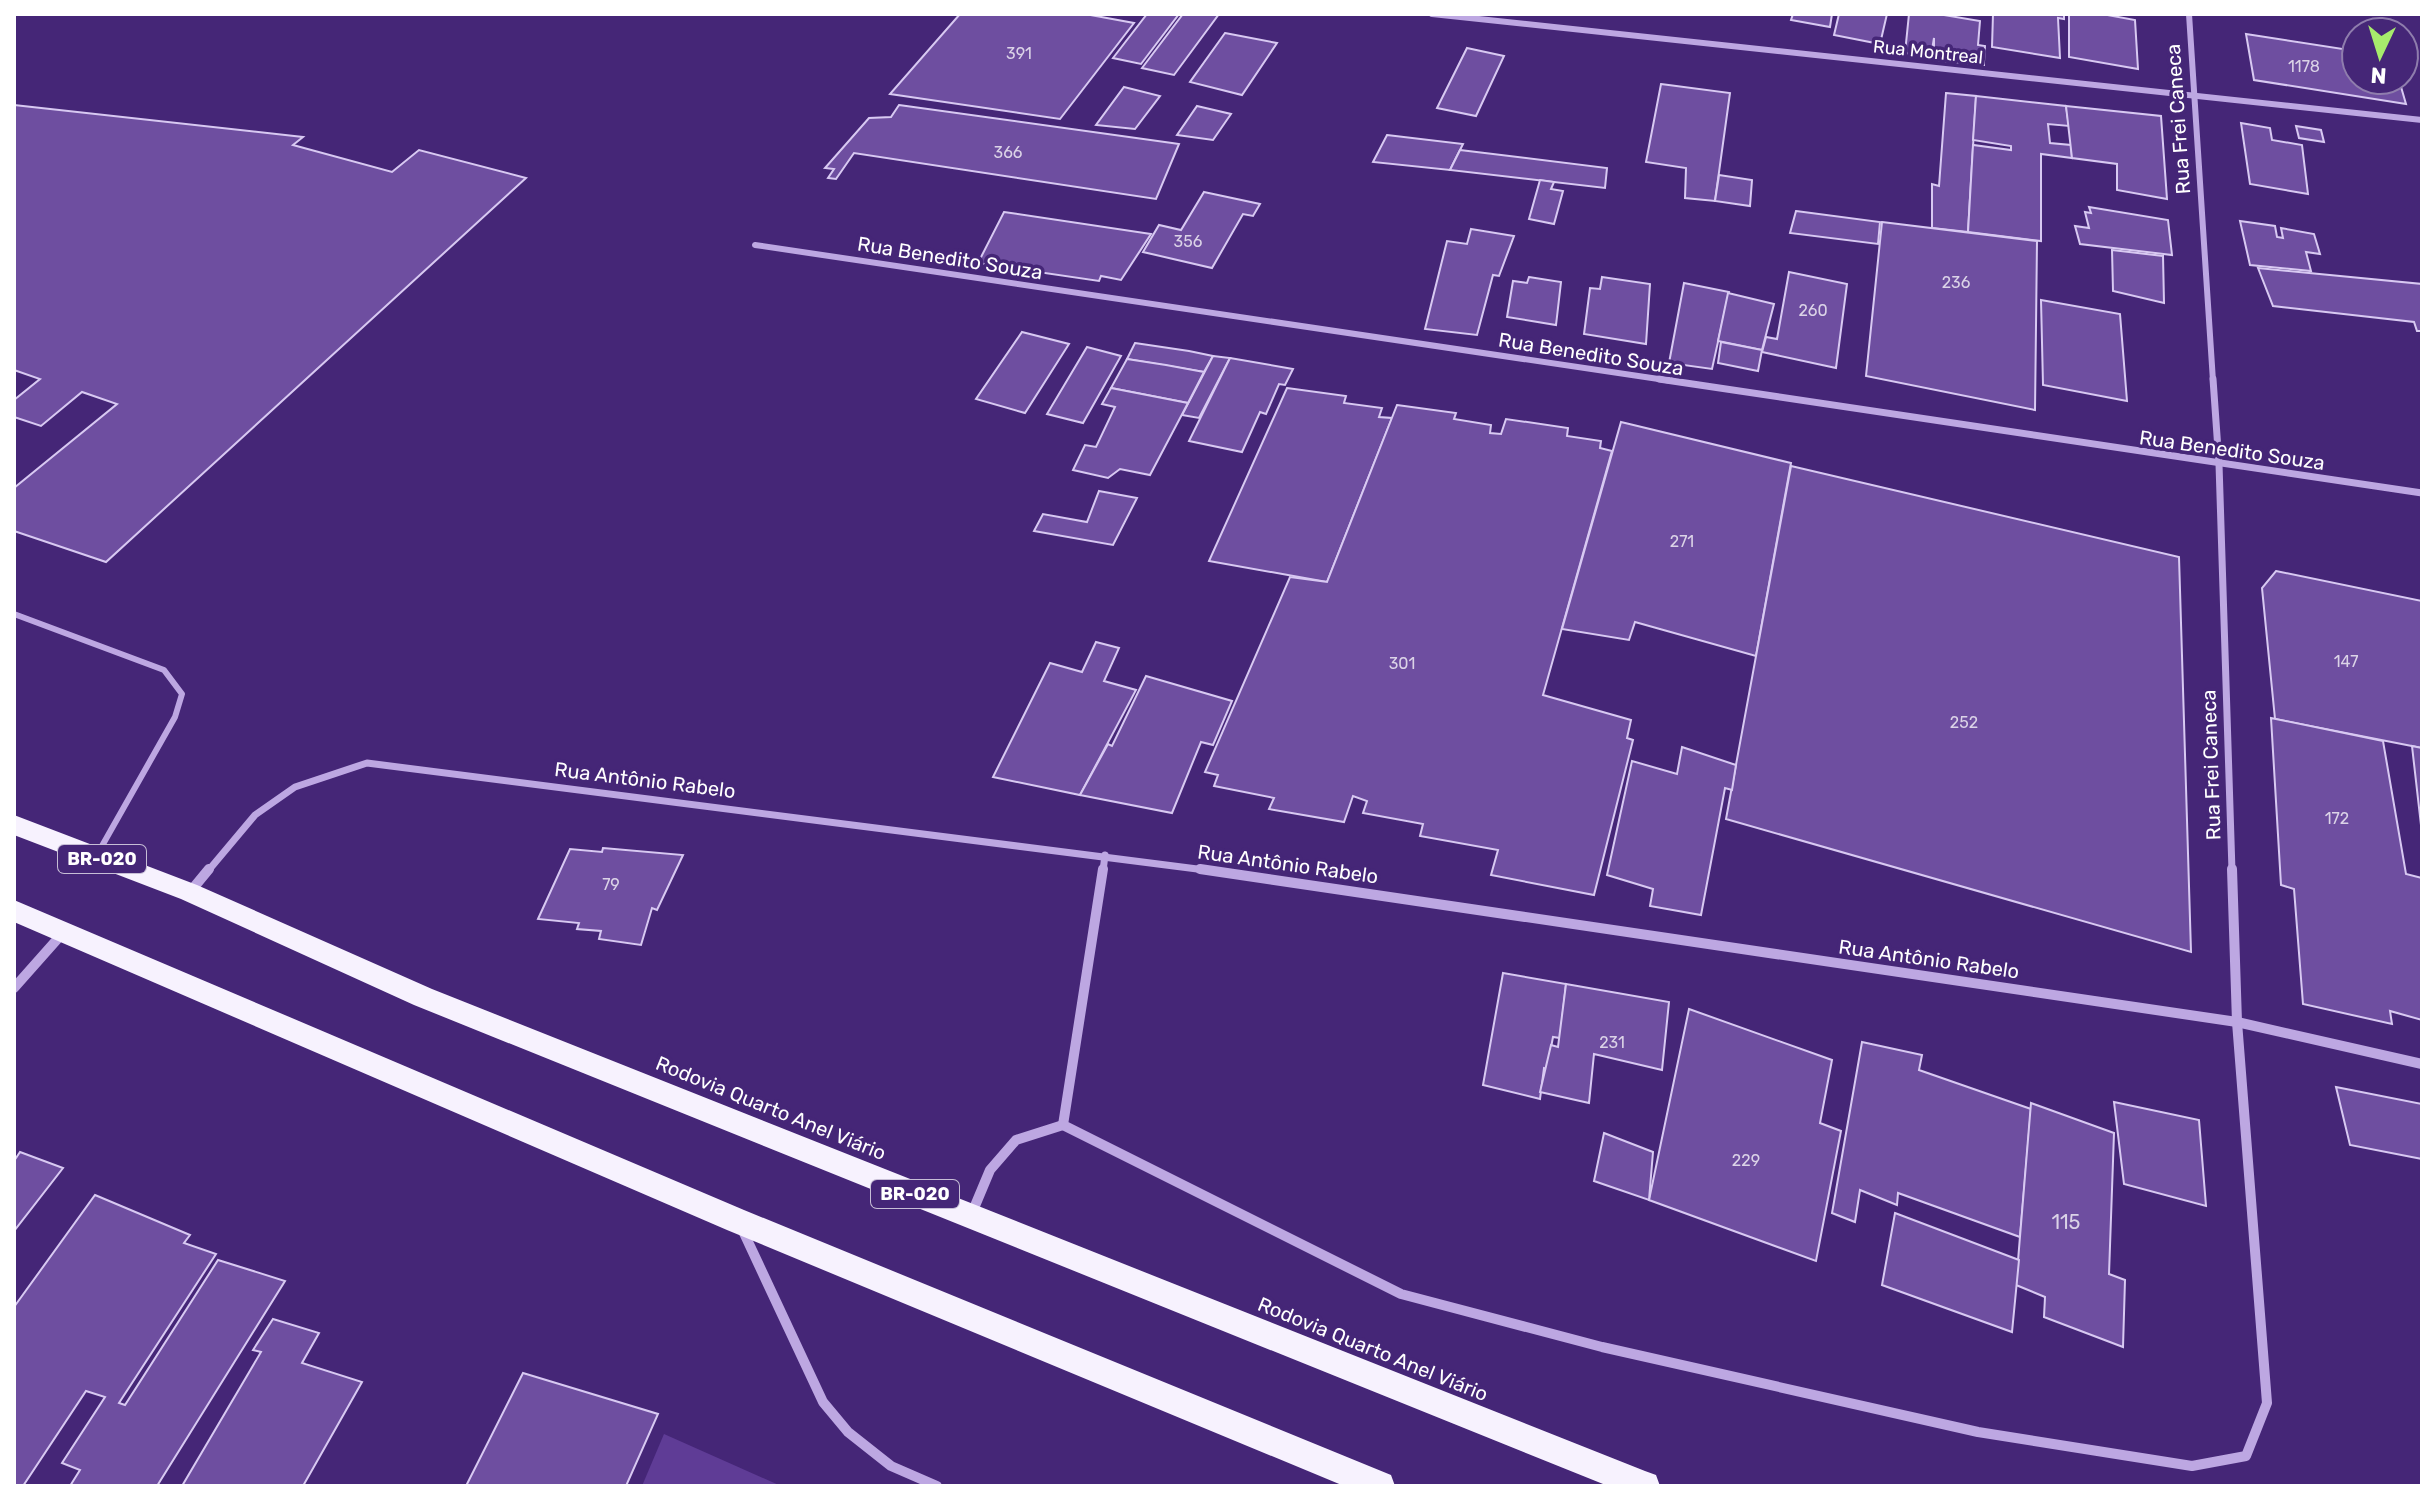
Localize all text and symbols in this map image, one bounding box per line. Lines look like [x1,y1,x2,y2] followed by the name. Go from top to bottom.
[2340,16,2420,96] north arrow
[1872,35,1984,69] street label: Rua Montreal
[2161,43,2195,195] street label: Rua Frei Caneca
[1006,44,1032,63] house number: 391
[2288,57,2320,76] house number: 1178
[2370,61,2387,89] text: N
[994,143,1023,162] house number: 366
[856,232,1044,284] street label: Rua Benedito Souza
[1174,232,1203,251] house number: 356
[1942,273,1971,292] house number: 236
[1798,301,1828,320] house number: 260
[1497,328,1685,380] street label: Rua Benedito Souza
[2138,425,2326,475] street label: Rua Benedito Souza
[1670,532,1694,551] house number: 271
[2334,652,2358,671] house number: 147
[1389,654,1415,673] house number: 301
[2196,689,2226,841] street label: Rua Frei Caneca
[1950,713,1978,732] house number: 252
[553,757,737,803] street label: Rua Antônio Rabelo
[2325,809,2349,828] house number: 172
[1196,839,1380,889] street label: Rua Antônio Rabelo
[58,845,146,873] road number: BR-020
[602,875,620,894] house number: 79
[1837,934,2021,984] street label: Rua Antônio Rabelo
[1599,1033,1625,1052] house number: 231
[652,1051,890,1165] street label: Rodovia Quarto Anel Viário
[1732,1151,1760,1170] house number: 229
[871,1180,959,1208] road number: BR-020
[2052,1210,2081,1234] house number: 115
[1254,1292,1492,1406] street label: Rodovia Quarto Anel Viário

